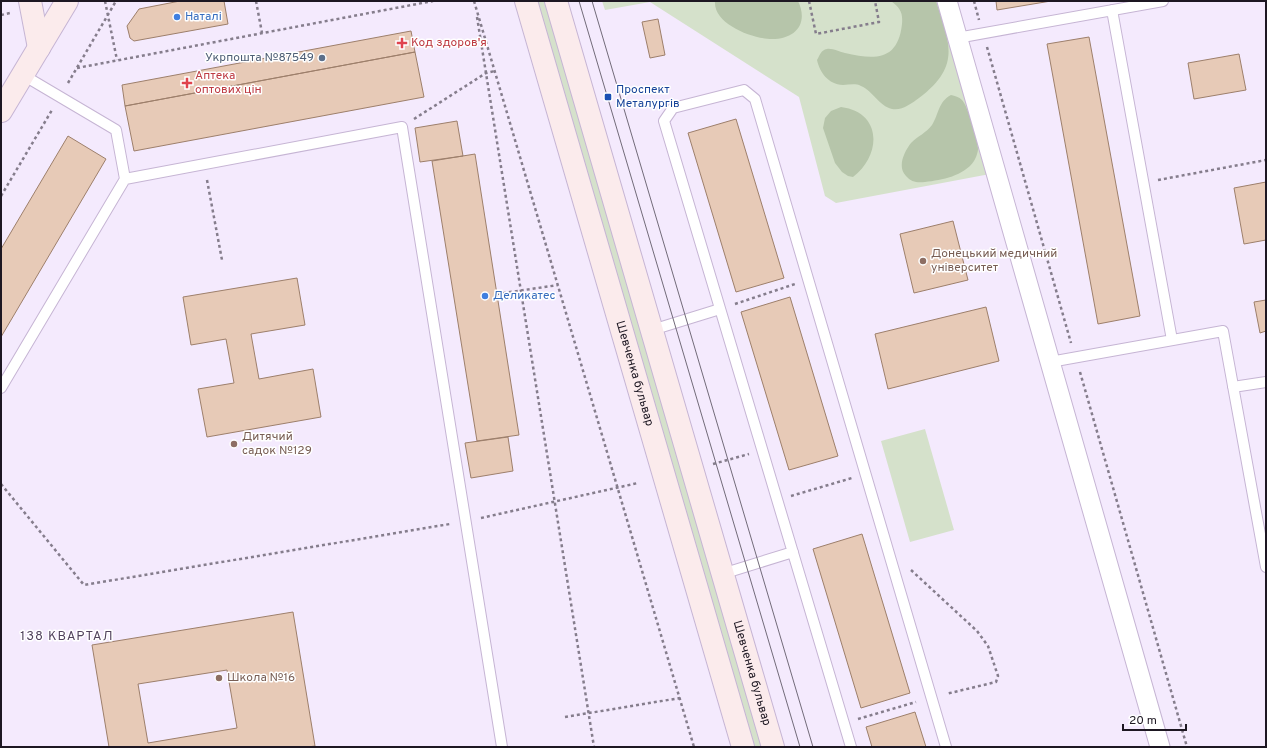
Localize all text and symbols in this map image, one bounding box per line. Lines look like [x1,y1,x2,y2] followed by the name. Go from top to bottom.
[185,9,222,25] place label: Наталі
[172,12,182,22] marker: Наталі
[411,35,487,51] place label: Код здоров'я
[396,37,408,49] marker: Код здоров'я
[205,50,314,66] place label: Укрпошта №87549
[317,53,327,63] marker: Укрпошта №87549
[195,68,262,98] place label: Аптека оптових цін
[182,78,192,88] marker: Аптека оптових цін
[616,82,680,112] place label: Проспект Металургів
[603,92,613,102] marker: Проспект Металургів
[931,246,1057,276] place label: Донецький медичний університет
[918,256,928,266] marker: Донецький медичний університет
[493,288,556,304] place label: Деликатес
[480,291,490,301] marker: Деликатес
[611,319,657,428] street label: Шевченка бульвар
[242,429,312,459] place label: Дитячий садок №129
[229,439,239,449] marker: Дитячий садок №129
[729,619,774,728] street label: Шевченка бульвар
[20,629,114,645] district label: 138 КВАРТАЛ
[227,670,295,686] place label: Школа №16
[214,673,224,683] marker: Школа №16
[1123,706,1186,732] scale bar
[1129,713,1157,729] text: 20 m

